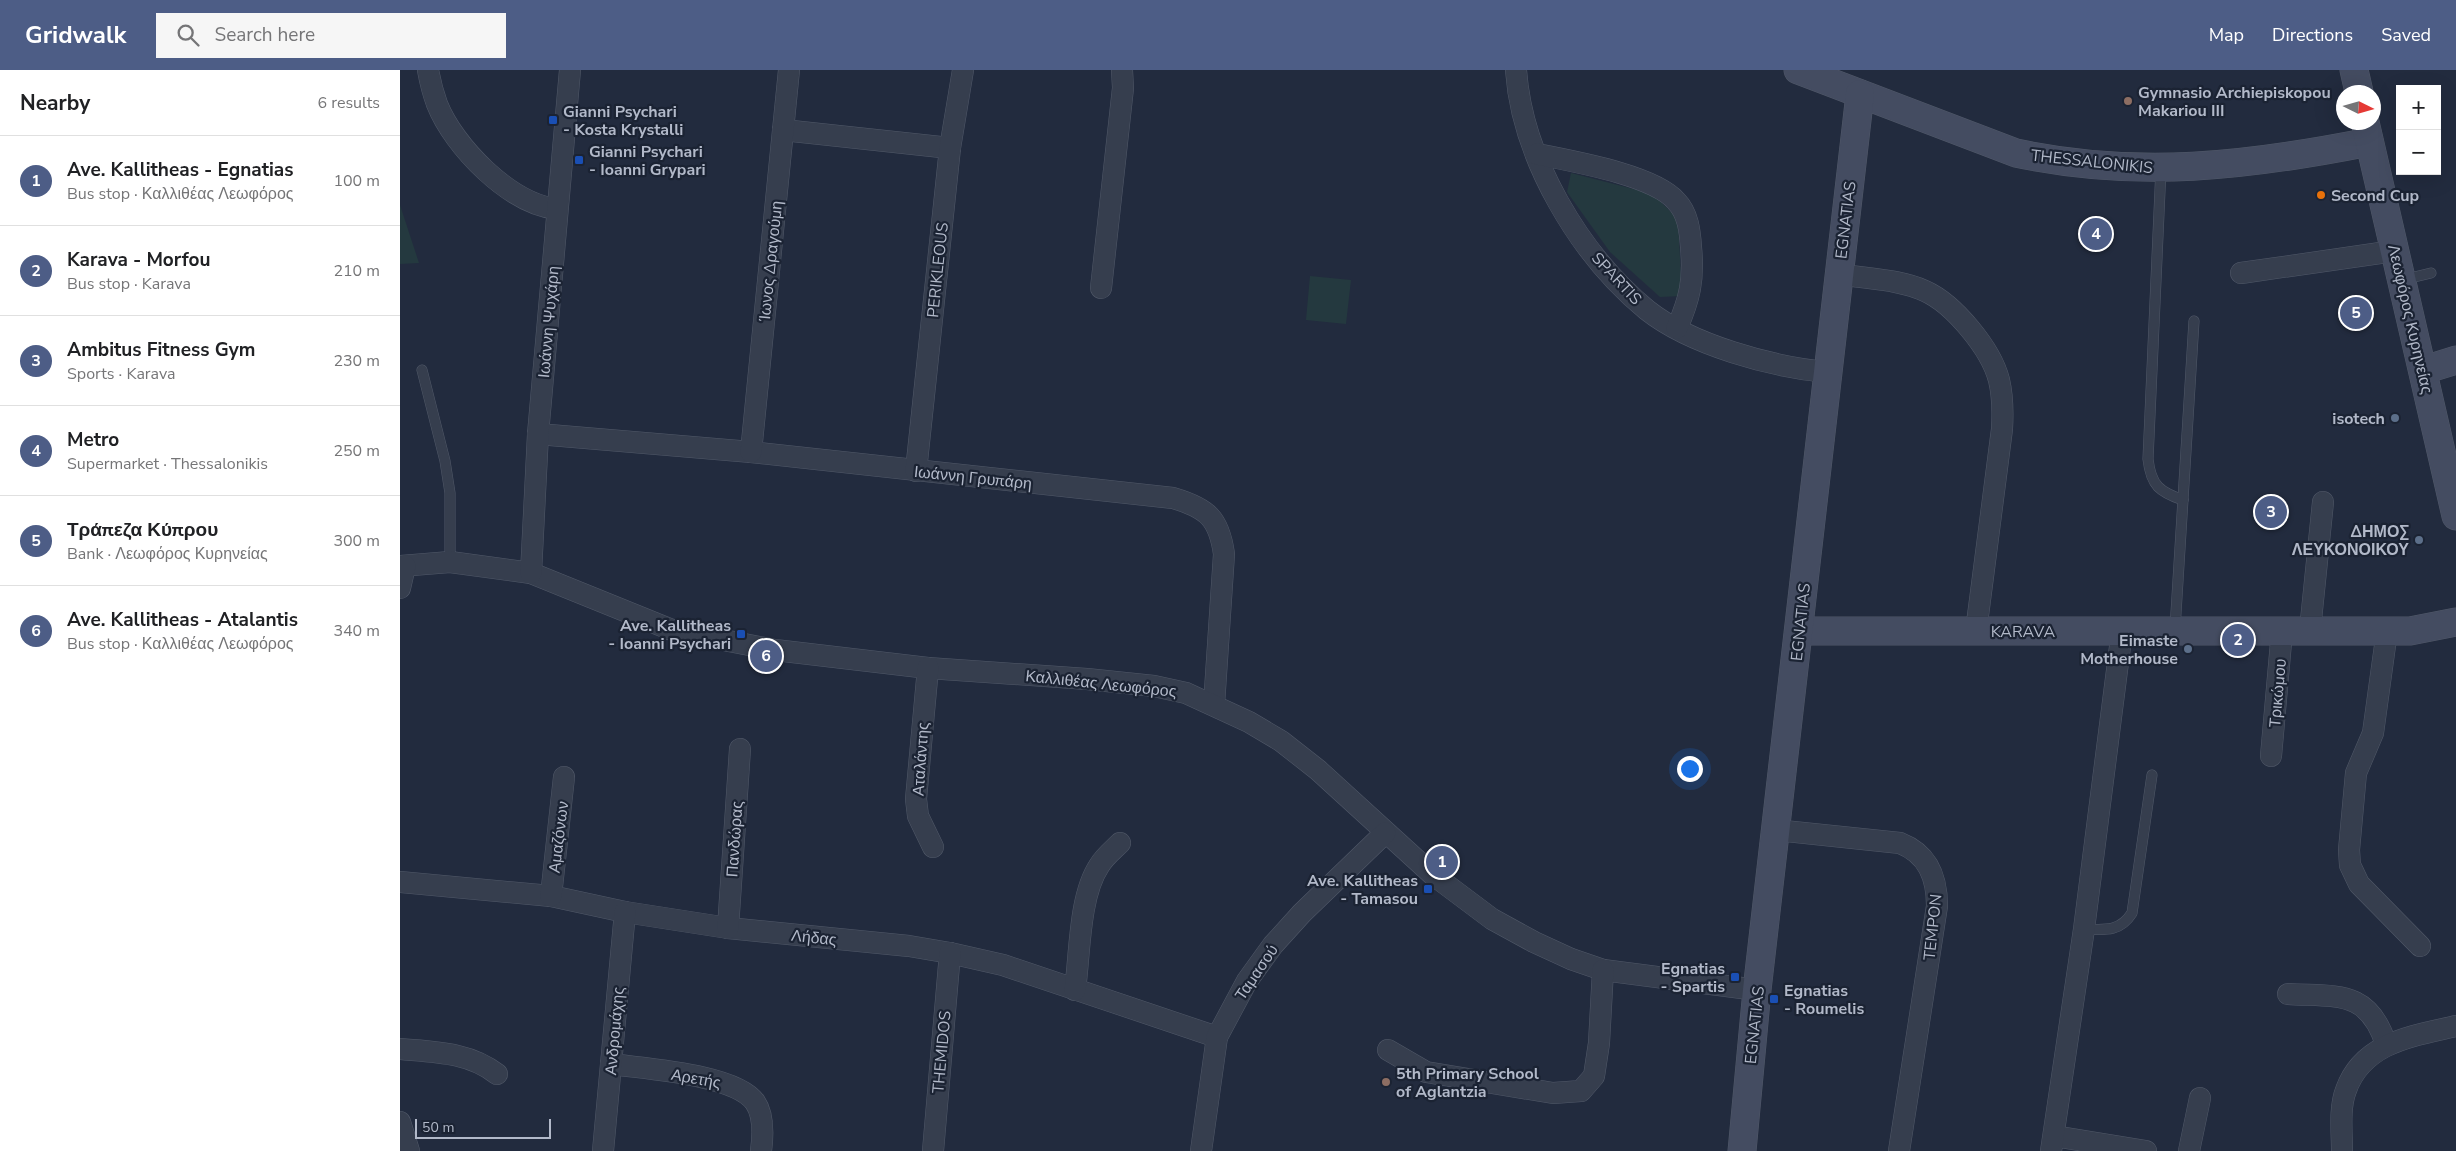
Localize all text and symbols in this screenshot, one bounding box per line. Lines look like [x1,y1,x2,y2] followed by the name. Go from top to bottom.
[156,13,506,58] search box
[25,19,126,51] text: Gridwalk
[174,21,202,49] icon: search
[214,22,315,48] text: Search here
[2209,23,2244,47] text: Map
[2272,23,2353,47] text: Directions
[2381,23,2431,47] text: Saved
[2138,82,2331,122] place label: Gymnasio Archiepiskopou Makariou III
[2336,85,2381,130] north arrow
[2396,85,2441,175] map controls
[2396,85,2441,130] button: +
[20,89,90,117] text: Nearby
[318,92,380,114] text: 6 results
[2122,95,2134,107] marker: Gymnasio Archiepiskopou Makariou III
[563,101,683,141] place label: Gianni Psychari - Kosta Krystalli
[547,114,559,126] marker: Gianni Psychari - Kosta Krystalli
[2396,130,2441,175] button: −
[589,141,706,181] place label: Gianni Psychari - Ioanni Grypari
[2030,145,2154,179] street label: THESSALONIKIS
[573,154,585,166] marker: Gianni Psychari - Ioanni Grypari
[67,157,294,183] text: Ave. Kallitheas - Egnatias
[31,170,41,192] text: 1
[333,170,380,192] text: 100 m
[1830,180,1862,260] street label: EGNATIAS
[67,183,294,205] text: Bus stop · Καλλιθέας Λεωφόρος
[2331,185,2419,207] place label: Second Cup
[2315,189,2327,201] marker: Second Cup
[754,200,788,323] street label: Ίωνος Δραγούμη
[2080,215,2112,253] pin: 4
[922,221,954,319] street label: PERIKLEOUS
[2382,242,2438,396] street label: Λεωφόρος Κυρηνείας
[67,247,210,273] text: Karava - Morfou
[1586,248,1646,310] street label: SPARTIS
[31,260,41,282] text: 2
[333,260,380,282] text: 210 m
[533,265,565,379] street label: Ιωάννη Ψυχάρη
[67,273,191,295] text: Bus stop · Karava
[2340,294,2372,332] pin: 5
[67,337,255,363] text: Ambitus Fitness Gym
[31,350,41,372] text: 3
[333,350,380,372] text: 230 m
[67,363,175,385] text: Sports · Karava
[2332,408,2385,430] place label: isotech
[2389,412,2401,424] marker: isotech
[67,427,119,453] text: Metro
[31,440,41,462] text: 4
[333,440,380,462] text: 250 m
[67,453,268,475] text: Supermarket · Thessalonikis
[913,461,1033,495] street label: Ιωάννη Γρυπάρη
[2255,493,2287,531] pin: 3
[67,517,218,543] text: Τράπεζα Κύπρου
[2292,521,2409,561] place label: ΔΗΜΟΣ ΛΕΥΚΟΝΟΙΚΟΥ
[31,530,41,552] text: 5
[333,530,380,552] text: 300 m
[2413,534,2425,546] marker: ΔΗΜΟΣ ΛΕΥΚΟΝΟΙΚΟΥ
[67,543,268,565] text: Bank · Λεωφόρος Κυρηνείας
[1786,582,1816,662] street label: EGNATIAS
[67,607,298,633] text: Ave. Kallitheas - Atalantis
[608,615,731,655] place label: Ave. Kallitheas - Ioanni Psychari
[31,620,41,642] text: 6
[333,620,380,642] text: 340 m
[1991,621,2056,643] street label: KARAVA
[2222,621,2254,659] pin: 2
[735,628,747,640] marker: Ave. Kallitheas - Ioanni Psychari
[2080,630,2178,670] place label: Eimaste Motherhouse
[67,633,294,655] text: Bus stop · Καλλιθέας Λεωφόρος
[750,637,782,675] pin: 6
[2182,643,2194,655] marker: Eimaste Motherhouse
[2264,658,2292,729] street label: Τρικώμου
[1024,665,1178,703] street label: Καλλιθέας Λεωφόρος
[907,721,935,797] street label: Αταλάντης
[1677,756,1703,782] your location
[544,800,574,874] street label: Αμαζόνων
[721,800,749,878] street label: Πανδώρας
[1426,843,1458,881] pin: 1
[1307,870,1418,910] place label: Ave. Kallitheas - Tamasou
[1422,883,1434,895] marker: Ave. Kallitheas - Tamasou
[1919,893,1947,961] street label: TEMPON
[790,925,838,951] street label: Λήδας
[1230,940,1284,1005] street label: Ταμασού
[1661,958,1725,998] place label: Egnatias - Spartis
[1729,971,1741,983] marker: Egnatias - Spartis
[1784,980,1864,1020] place label: Egnatias - Roumelis
[1740,985,1770,1065] street label: EGNATIAS
[600,986,630,1076] street label: Ανδρομάχης
[1768,993,1780,1005] marker: Egnatias - Roumelis
[927,1010,957,1094] street label: THEMIDOS
[1396,1063,1539,1103] place label: 5th Primary School of Aglantzia
[669,1064,723,1094] street label: Αρετής
[1380,1076,1392,1088] marker: 5th Primary School of Aglantzia
[415,1116,551,1139] scale bar
[422,1118,454,1137] text: 50 m

